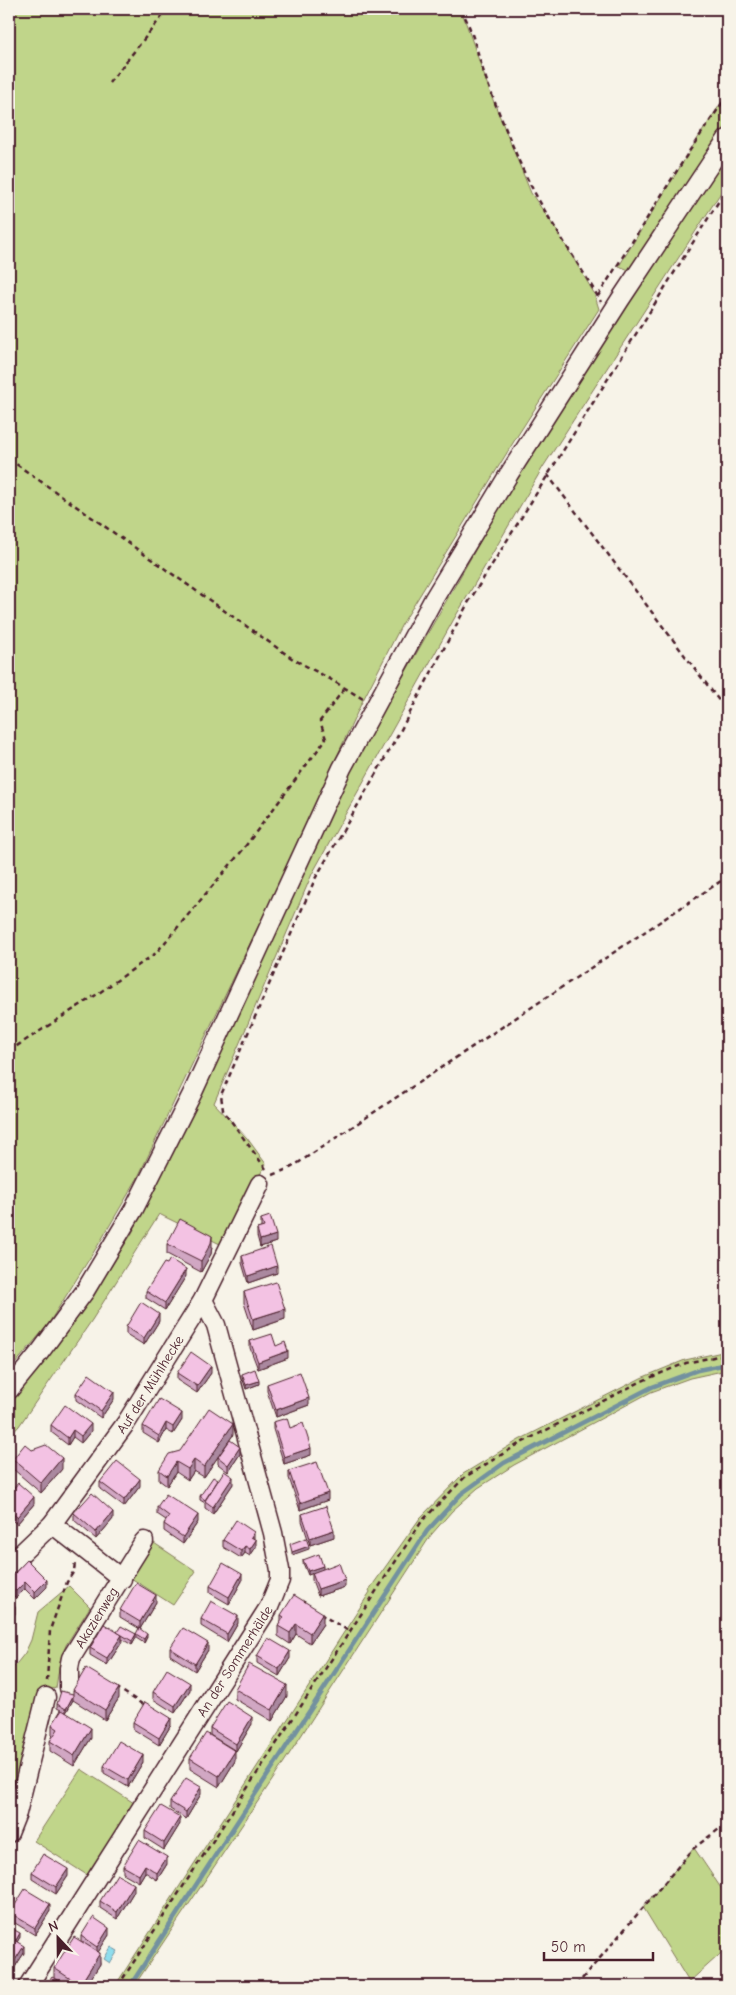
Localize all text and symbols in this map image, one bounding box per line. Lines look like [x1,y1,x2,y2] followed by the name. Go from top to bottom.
[113,1332,187,1437] street label: Auf der Mühlhecke
[71,1584,122,1651] street label: Akazienweg
[193,1602,276,1720] street label: An der Sommerhälde
[32,1912,82,1962] north arrow
[46,1917,61,1936] text: N
[544,1930,652,1962] scale bar
[551,1938,586,1956] text: 50 m

